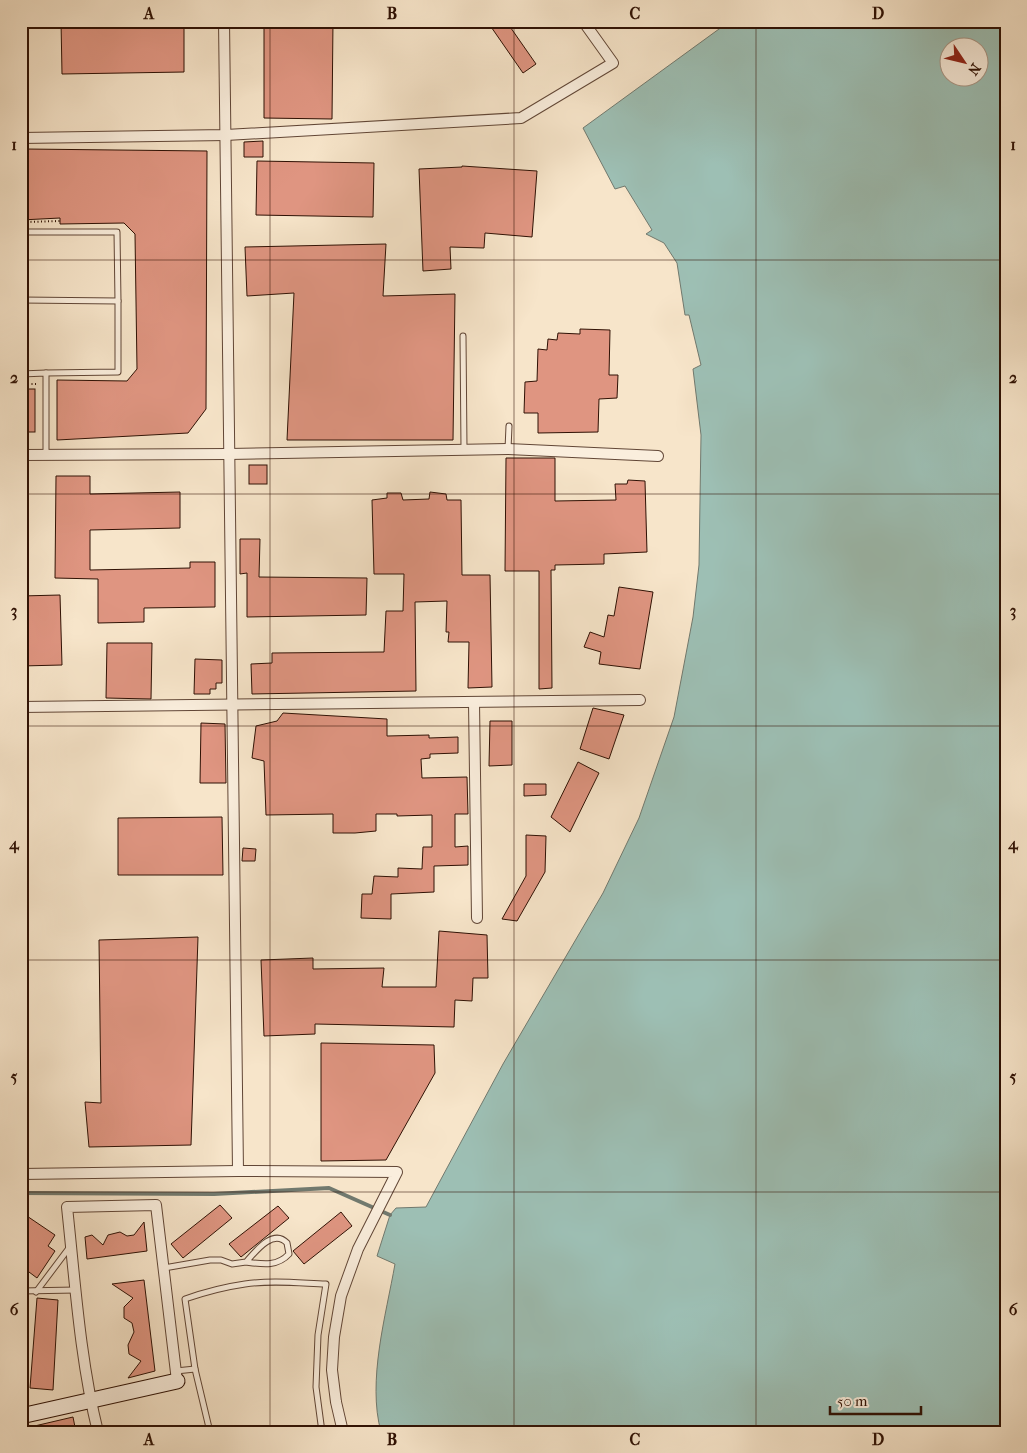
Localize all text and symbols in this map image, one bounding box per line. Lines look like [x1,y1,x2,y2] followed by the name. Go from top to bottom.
[143,4,155,23] text: A
[387,4,397,23] text: B
[630,4,641,23] text: C
[872,4,884,23] text: D
[940,38,990,88] north arrow
[964,60,984,79] text: N
[11,135,17,154] text: 1
[1010,135,1016,154] text: 1
[10,368,18,387] text: 2
[1009,368,1017,387] text: 2
[11,601,17,621] text: 3
[1010,601,1016,621] text: 3
[8,834,20,854] text: 4
[1007,834,1019,854] text: 4
[11,1067,18,1086] text: 5
[1010,1067,1017,1086] text: 5
[10,1300,19,1319] text: 6
[1009,1300,1018,1319] text: 6
[830,1383,921,1415] scale bar
[837,1392,868,1410] text: 50 m
[143,1430,155,1449] text: A
[387,1430,397,1449] text: B
[630,1430,641,1449] text: C
[872,1430,884,1449] text: D

